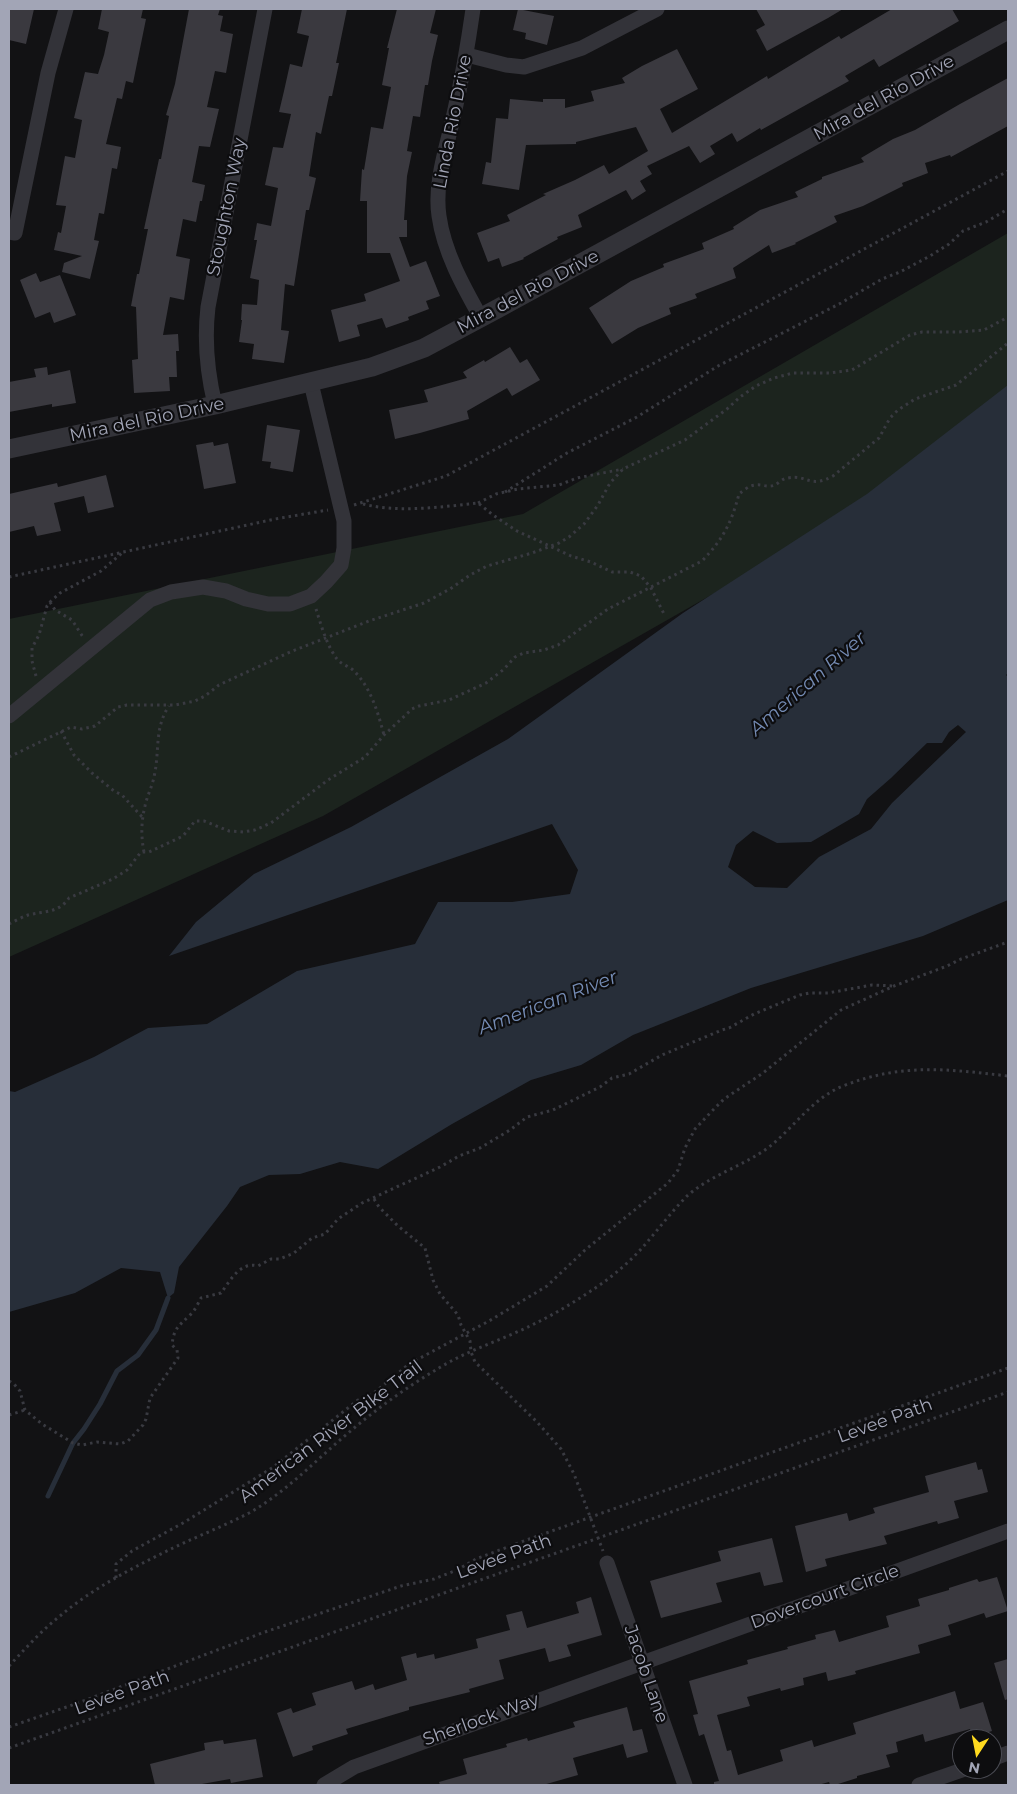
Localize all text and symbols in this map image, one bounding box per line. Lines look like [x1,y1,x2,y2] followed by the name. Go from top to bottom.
[810,50,958,146] street label: Mira del Rio Drive
[429,53,477,191] street label: Linda Rio Drive
[203,136,251,278] street label: Stoughton Way
[453,245,603,339] street label: Mira del Rio Drive
[68,393,226,447] street label: Mira del Rio Drive
[745,627,871,741] water label: American River
[475,966,621,1040] water label: American River
[235,1356,427,1508] street label: American River Bike Trail
[834,1394,936,1448] street label: Levee Path
[453,1530,555,1584] street label: Levee Path
[748,1560,902,1634] street label: Dovercourt Circle
[619,1622,673,1726] street label: Jacob Lane
[71,1666,173,1720] street label: Levee Path
[420,1689,542,1751] street label: Sherlock Way
[952,1729,1002,1779] north arrow
[967,1758,982,1778] text: N

